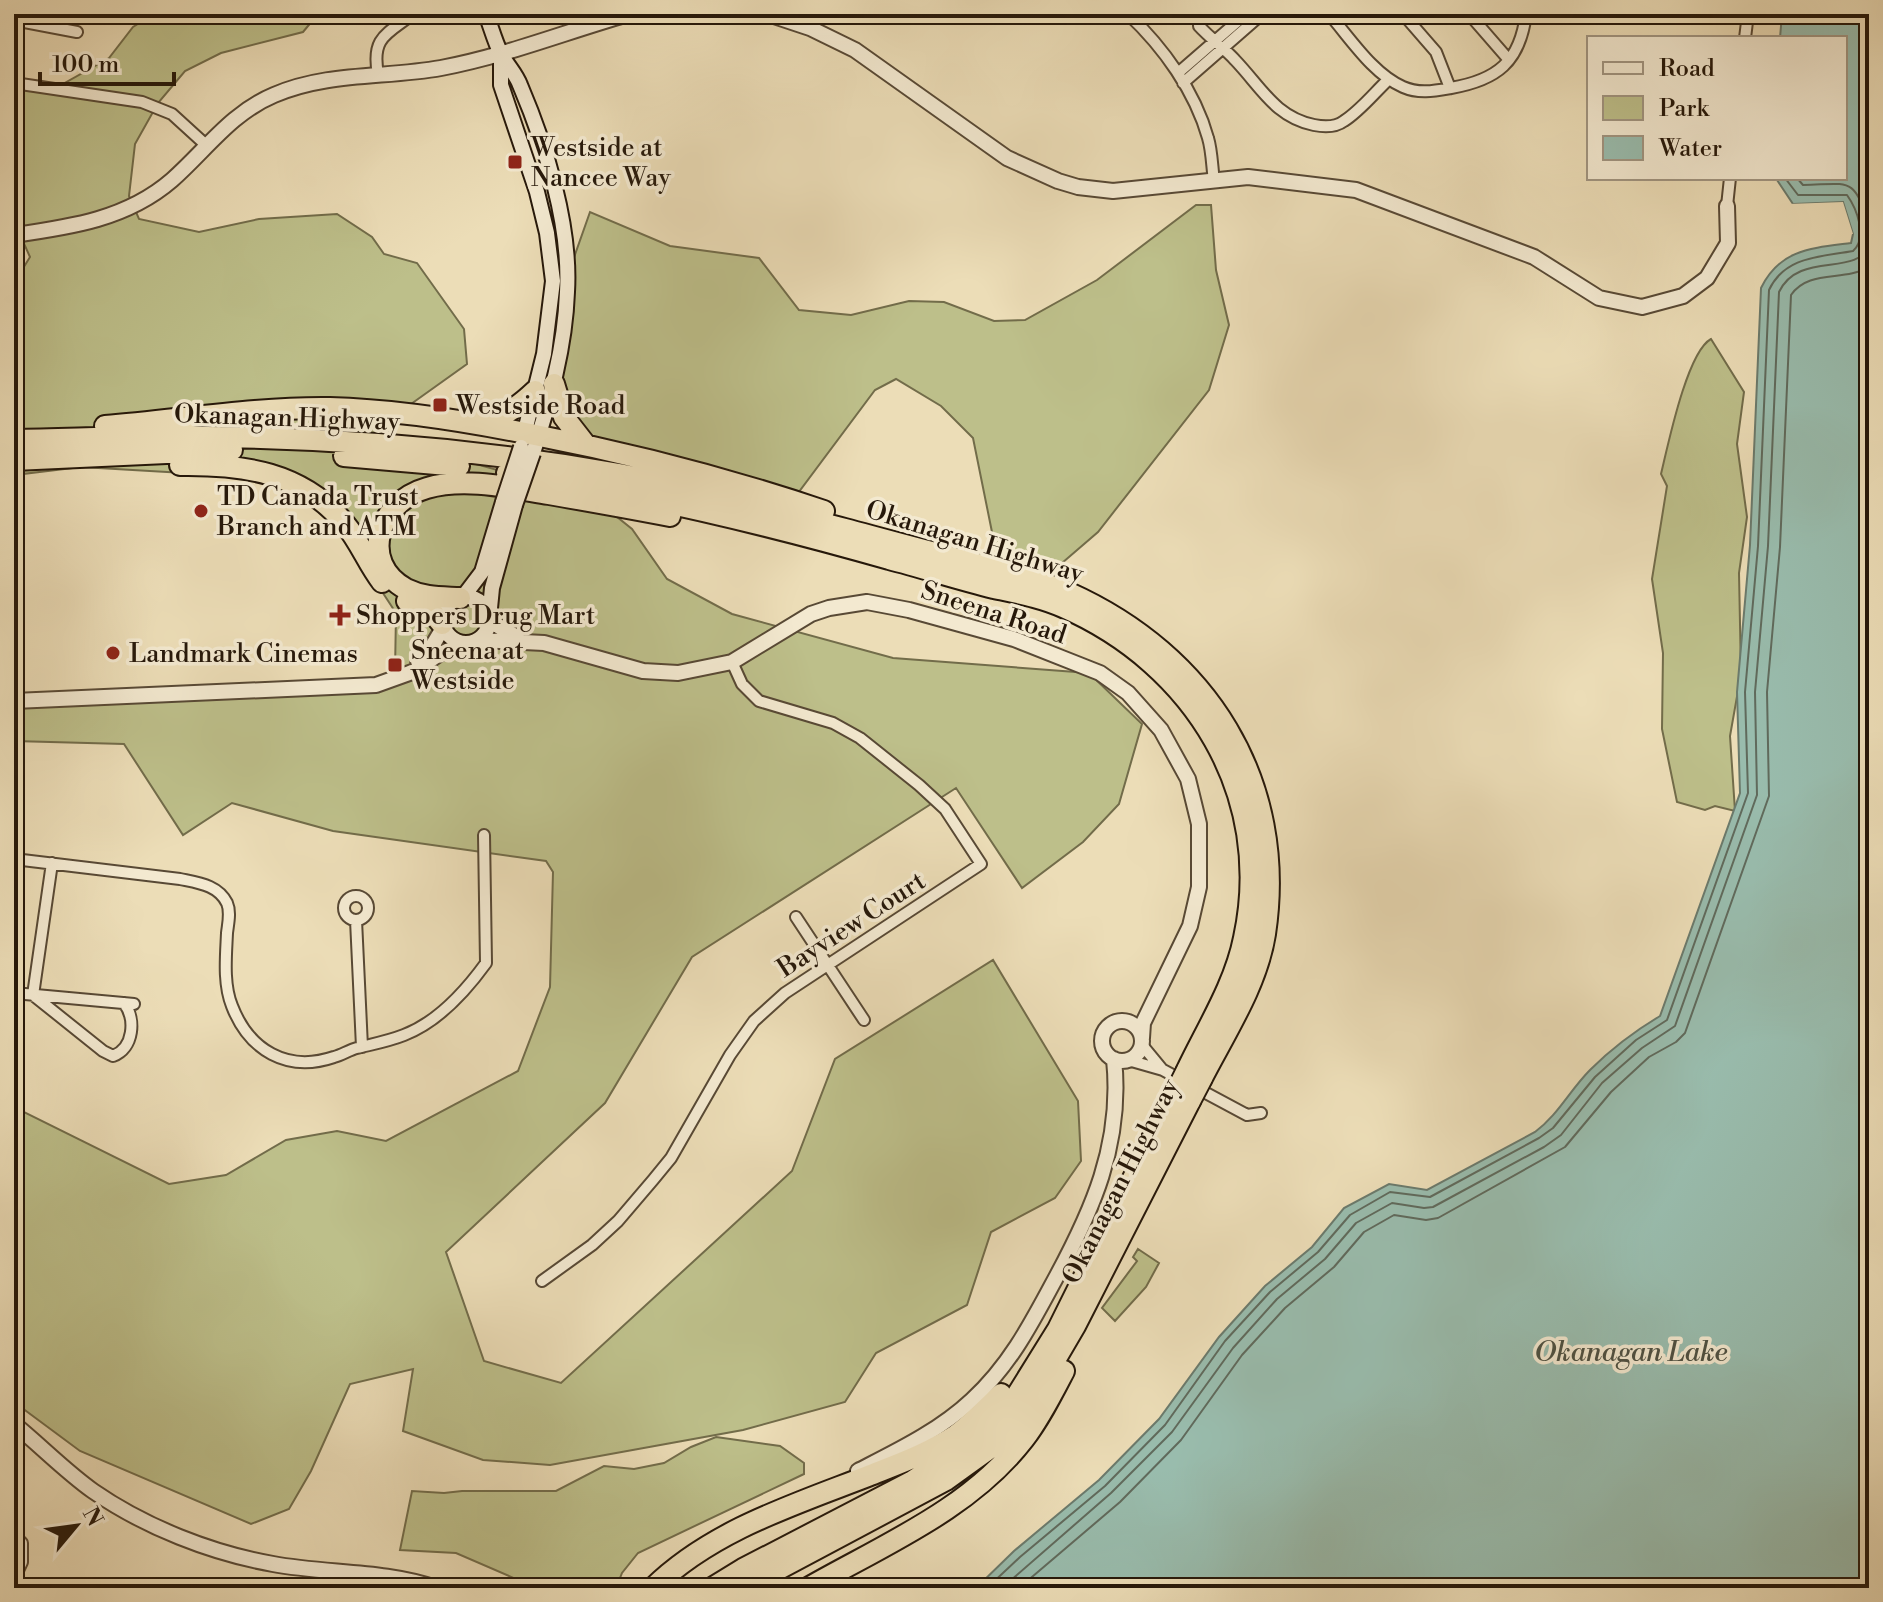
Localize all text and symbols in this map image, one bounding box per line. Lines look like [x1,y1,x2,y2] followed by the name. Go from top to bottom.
[40,36,174,86] scale bar
[1587,36,1847,180] legend
[52,50,119,80] text: 100 m
[1659,54,1715,84] text: Road
[1659,94,1710,124] text: Park
[530,132,671,194] place label: Westside at Nancee Way
[1658,134,1722,164] text: Water
[506,153,524,171] marker: Westside at Nancee Way
[455,390,626,422] place label: Westside Road
[431,396,449,414] marker: Westside Road
[174,398,401,438] street label: Okanagan Highway
[216,481,419,543] place label: TD Canada Trust Branch and ATM
[862,494,1088,590] street label: Okanagan Highway
[192,502,210,520] marker: TD Canada Trust Branch and ATM
[917,574,1071,652] street label: Sneena Road
[356,600,595,632] place label: Shoppers Drug Mart
[331,606,349,624] marker: Shoppers Drug Mart
[410,635,524,697] place label: Sneena at Westside
[129,638,358,670] place label: Landmark Cinemas
[104,644,122,662] marker: Landmark Cinemas
[386,656,404,674] marker: Sneena at Westside
[771,865,932,985] street label: Bayview Court
[1055,1073,1187,1289] street label: Okanagan Highway
[1534,1335,1728,1370] water label: Okanagan Lake
[36,1486,116,1566] north arrow
[76,1503,108,1532] text: N

